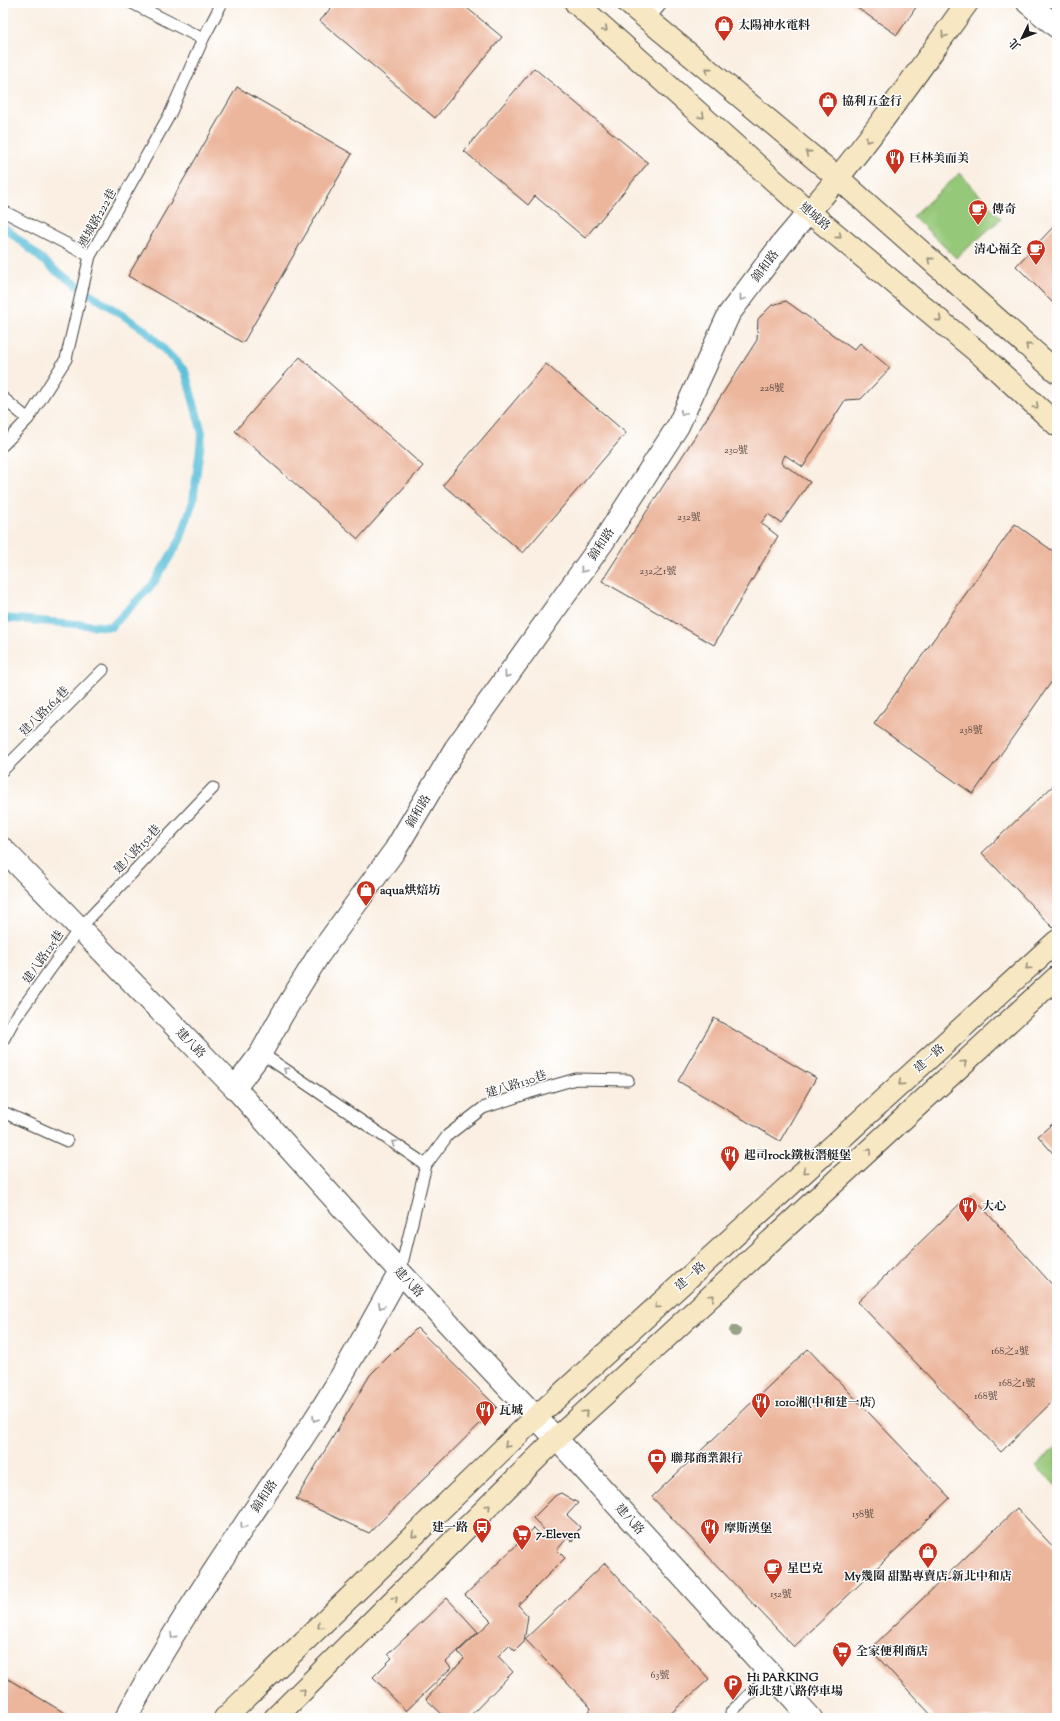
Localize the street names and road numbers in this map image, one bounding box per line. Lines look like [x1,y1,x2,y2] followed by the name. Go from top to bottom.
[74,186,121,251] street label: 連城路222巷
[795,198,834,235] street label: 連城路
[747,247,784,287] street label: 錦和路
[584,525,619,565] street label: 錦和路
[16,683,74,741] street label: 建八路164巷
[401,791,436,832] street label: 錦和路
[110,821,165,878] street label: 建八路152巷
[19,927,69,988] street label: 建八路125巷
[171,1024,209,1063] street label: 建八路
[910,1040,949,1077] street label: 建一路
[483,1067,549,1103] street label: 建八路130巷
[671,1258,710,1295] street label: 建一路
[389,1263,427,1302] street label: 建八路
[247,1477,282,1517] street label: 錦和路
[611,1500,648,1539] street label: 建八路

